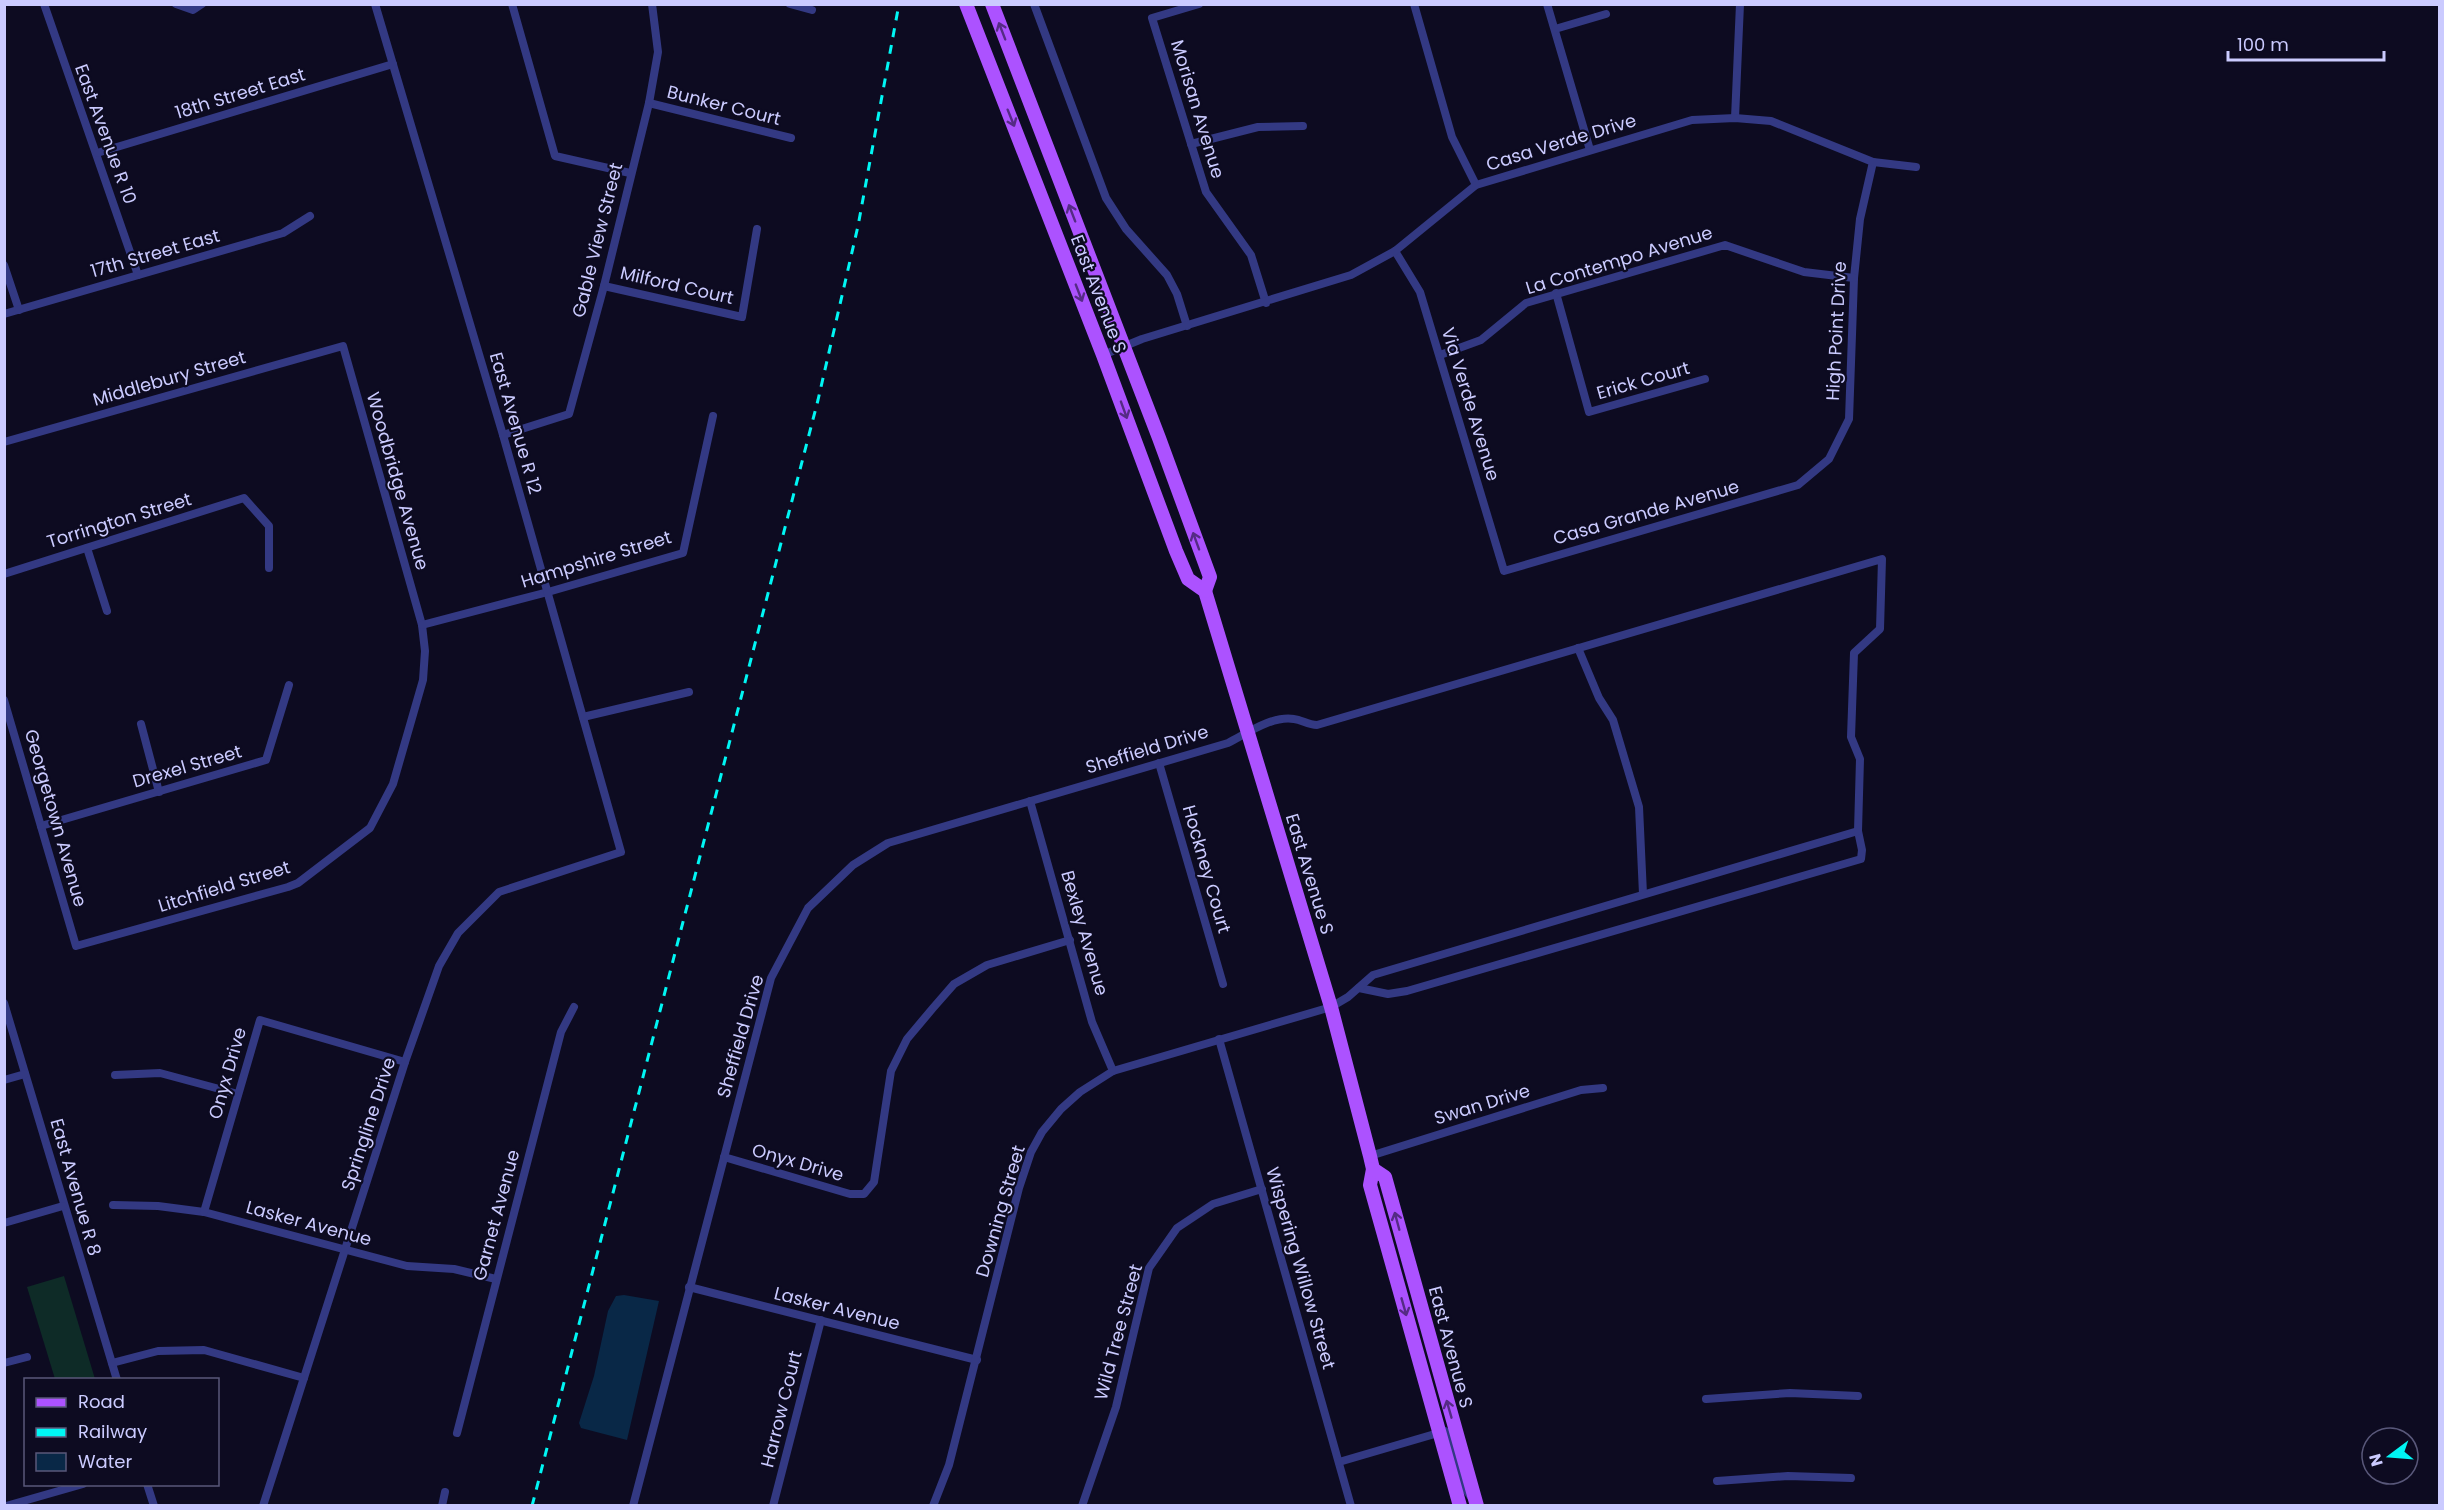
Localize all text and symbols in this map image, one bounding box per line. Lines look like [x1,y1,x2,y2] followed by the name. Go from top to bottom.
[996,23,1007,41] one-way arrow
[2228,24,2384,62] scale bar
[2237,32,2289,57] text: 100 m
[1165,37,1231,181] street label: Morisan Avenue
[69,60,143,208] street label: East Avenue R 10
[172,61,308,125] street label: 18th Street East
[665,79,783,131] street label: Bunker Court
[1483,107,1639,177] street label: Casa Verde Drive
[1006,108,1017,126] one-way arrow
[566,160,628,320] street label: Gable View Street
[1066,205,1077,223] one-way arrow
[1523,220,1715,300] street label: La Contempo Avenue
[87,223,223,283] street label: 17th Street East
[1065,231,1133,357] street label: East Avenue S
[618,260,736,310] street label: Milford Court
[1820,261,1852,401] street label: High Point Drive
[1075,283,1086,302] one-way arrow
[1436,324,1506,484] street label: Via Verde Avenue
[90,344,248,412] street label: Middlebury Street
[484,349,548,497] street label: East Avenue R 12
[1594,355,1692,405] street label: Erick Court
[361,389,435,573] street label: Woodbridge Avenue
[1119,400,1130,418] one-way arrow
[1550,473,1742,551] street label: Casa Grande Avenue
[44,486,194,554] street label: Torrington Street
[518,524,674,594] street label: Hampshire Street
[1190,532,1201,551] one-way arrow
[1083,718,1211,780] street label: Sheffield Drive
[19,726,93,910] street label: Georgetown Avenue
[130,739,244,793] street label: Drexel Street
[1177,802,1237,936] street label: Hockney Court
[1280,811,1340,937] street label: East Avenue S
[155,854,293,918] street label: Litchfield Street
[1055,868,1115,998] street label: Bexley Avenue
[710,971,770,1101] street label: Sheffield Drive
[202,1024,252,1122] street label: Onyx Drive
[335,1054,401,1194] street label: Springline Drive
[1431,1078,1533,1130] street label: Swan Drive
[44,1115,108,1259] street label: East Avenue R 8
[749,1137,847,1187] street label: Onyx Drive
[969,1142,1031,1280] street label: Downing Street
[467,1147,525,1283] street label: Garnet Avenue
[1260,1164,1342,1372] street label: Wispering Willow Street
[244,1194,374,1252] street label: Lasker Avenue
[1391,1212,1403,1231] one-way arrow
[1088,1261,1148,1403] street label: Wild Tree Street
[771,1280,903,1336] street label: Lasker Avenue
[1423,1283,1479,1411] street label: East Avenue S
[1399,1297,1410,1316] one-way arrow
[754,1348,808,1470] street label: Harrow Court
[24,1378,219,1486] legend
[78,1389,125,1414] text: Road
[1443,1400,1454,1419] one-way arrow
[78,1419,147,1444] text: Railway
[2360,1426,2420,1486] north arrow
[78,1449,132,1474] text: Water
[2363,1451,2389,1469] text: N

